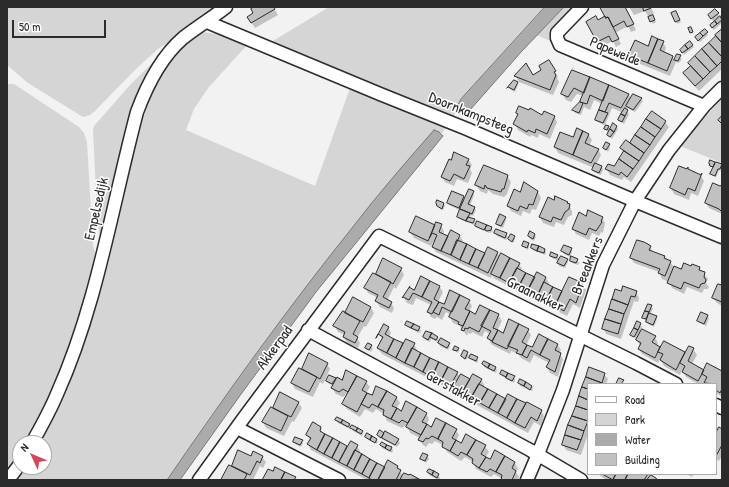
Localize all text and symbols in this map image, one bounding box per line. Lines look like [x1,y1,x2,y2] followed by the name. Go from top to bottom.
[14,12,108,38] scale bar
[19,18,40,35] text: 50 m
[587,33,643,71] street label: Papeweide
[426,89,516,139] street label: Doornkampsteeg
[81,176,113,242] street label: Empelsedijk
[568,234,608,298] street label: Breeakkers
[503,273,567,317] street label: Graanakker
[253,323,297,373] street label: Akkerpad
[422,367,484,411] street label: Gerstakker
[587,383,717,475] legend
[625,391,645,408] text: Road
[625,411,645,428] text: Park
[625,431,651,448] text: Water
[12,435,52,475] north arrow
[17,440,31,454] text: N
[625,451,660,468] text: Building

